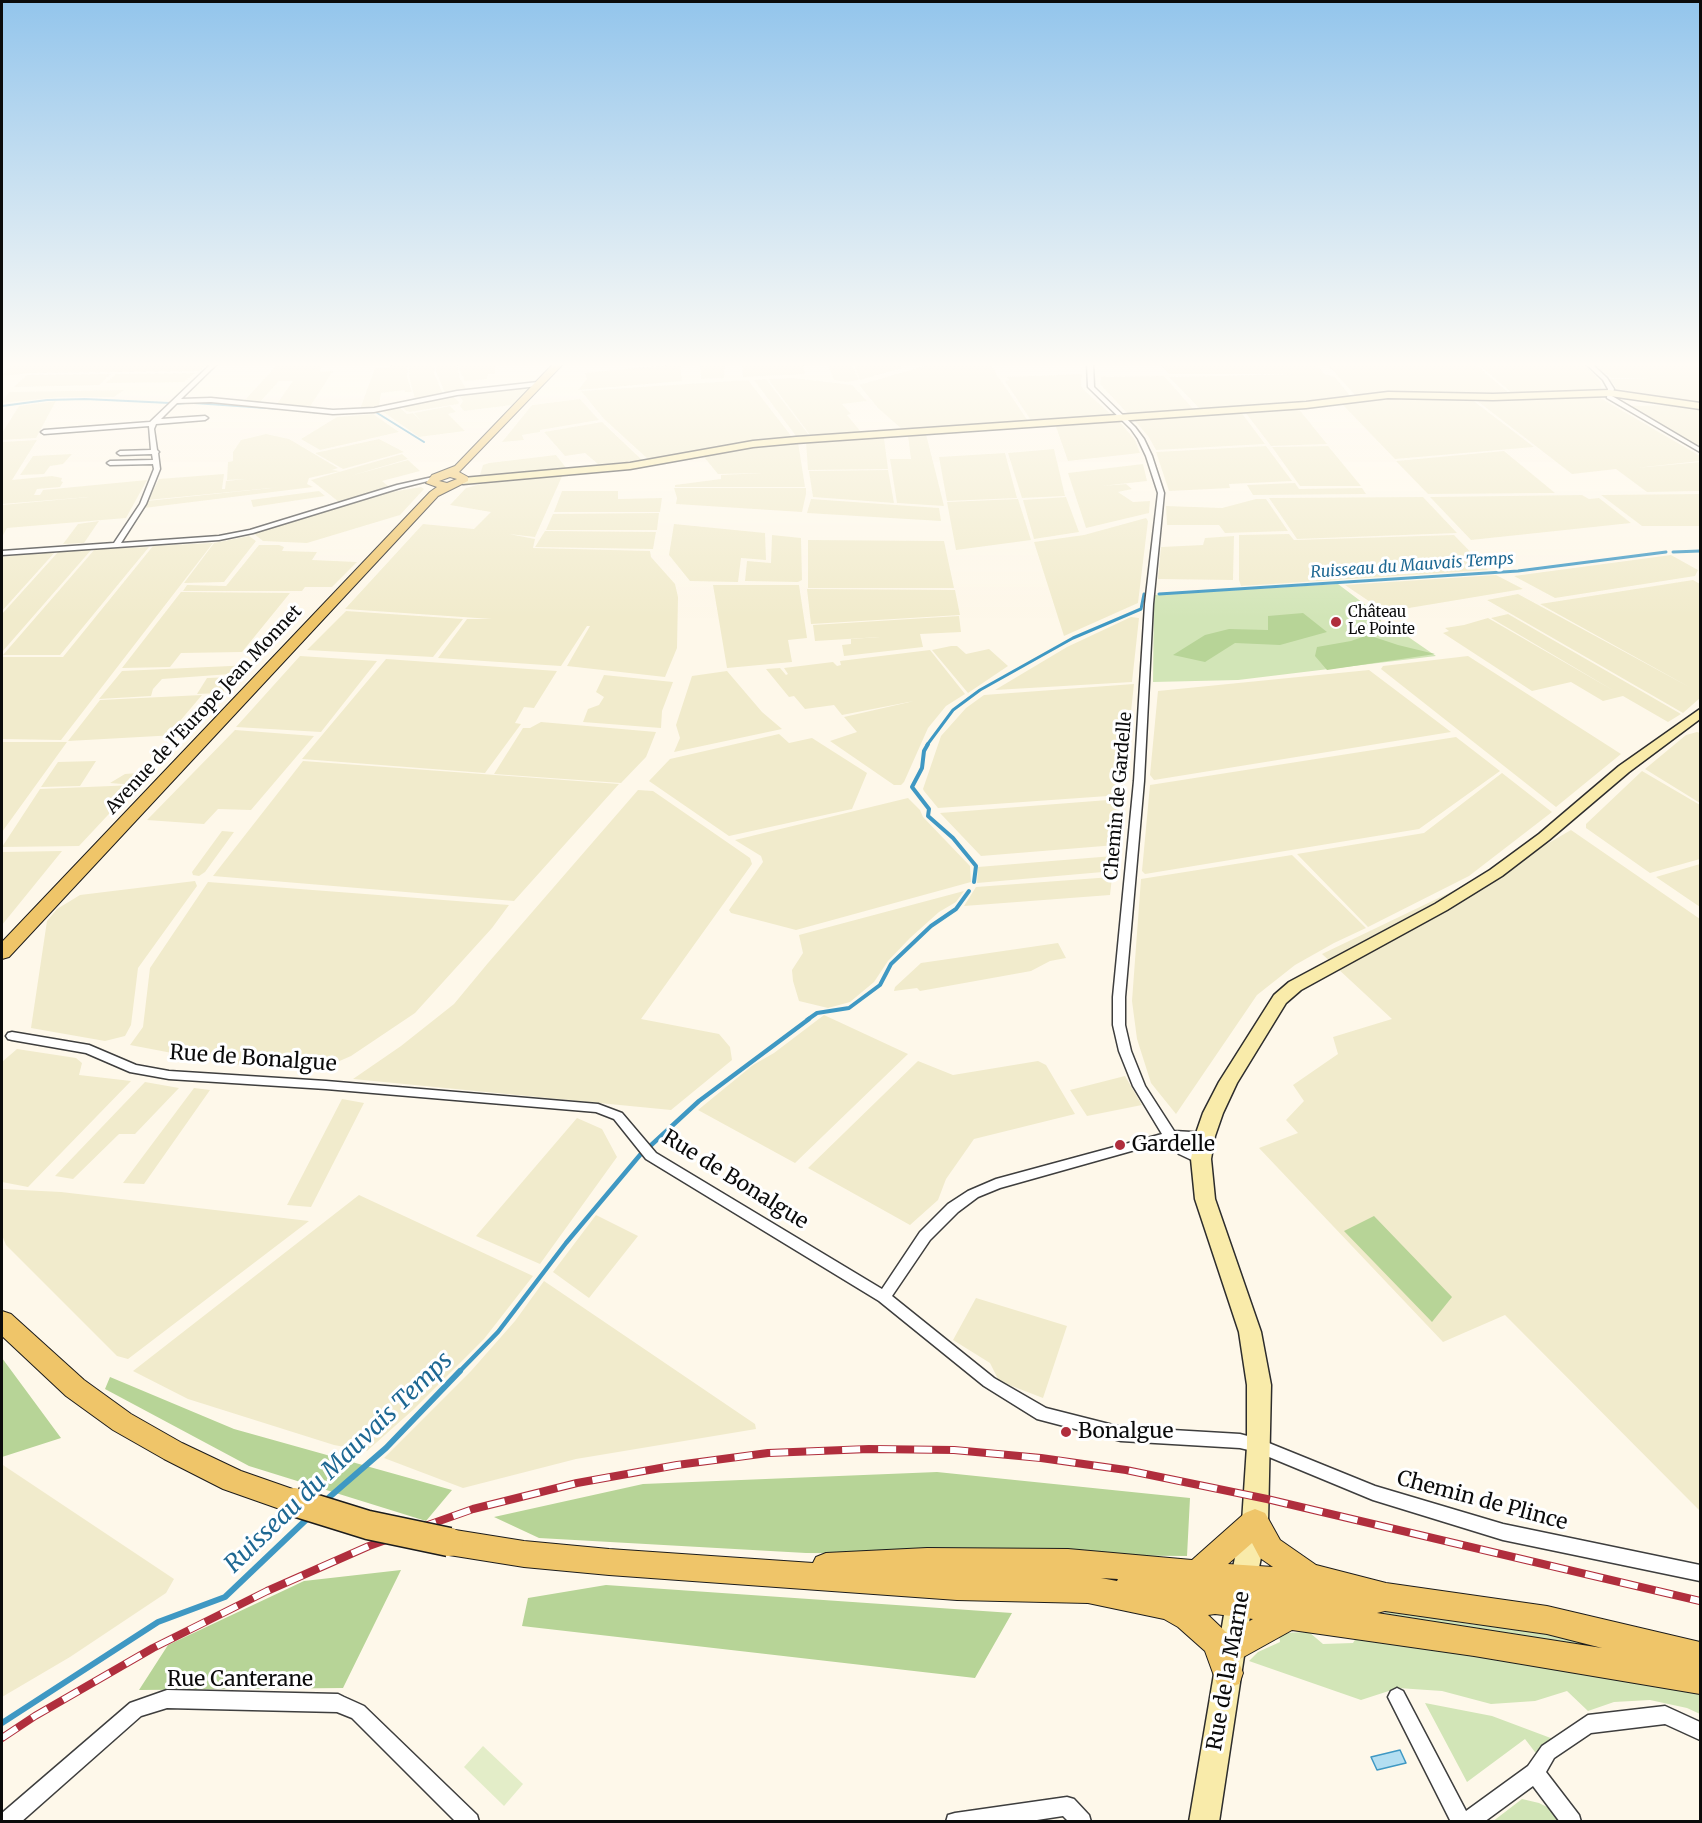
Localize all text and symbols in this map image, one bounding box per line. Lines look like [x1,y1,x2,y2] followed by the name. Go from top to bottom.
[1310,549,1514,583] water label: Ruisseau du Mauvais Temps
[101,601,307,819] street label: Avenue de l'Europe Jean Monnet
[1348,604,1415,639] place label: Château Le Pointe
[1329,615,1343,629] marker: Château Le Pointe
[1101,711,1137,881] street label: Chemin de Gardelle
[169,1041,337,1077] street label: Rue de Bonalgue
[657,1125,813,1235] street label: Rue de Bonalgue
[1132,1132,1215,1158] place label: Gardelle
[1113,1138,1127,1152] marker: Gardelle
[219,1347,459,1579] water label: Ruisseau du Mauvais Temps
[1078,1419,1173,1445] place label: Bonalgue
[1059,1425,1073,1439] marker: Bonalgue
[1394,1466,1570,1536] street label: Chemin de Plince
[1203,1589,1255,1753] street label: Rue de la Marne
[167,1667,313,1693] street label: Rue Canterane

